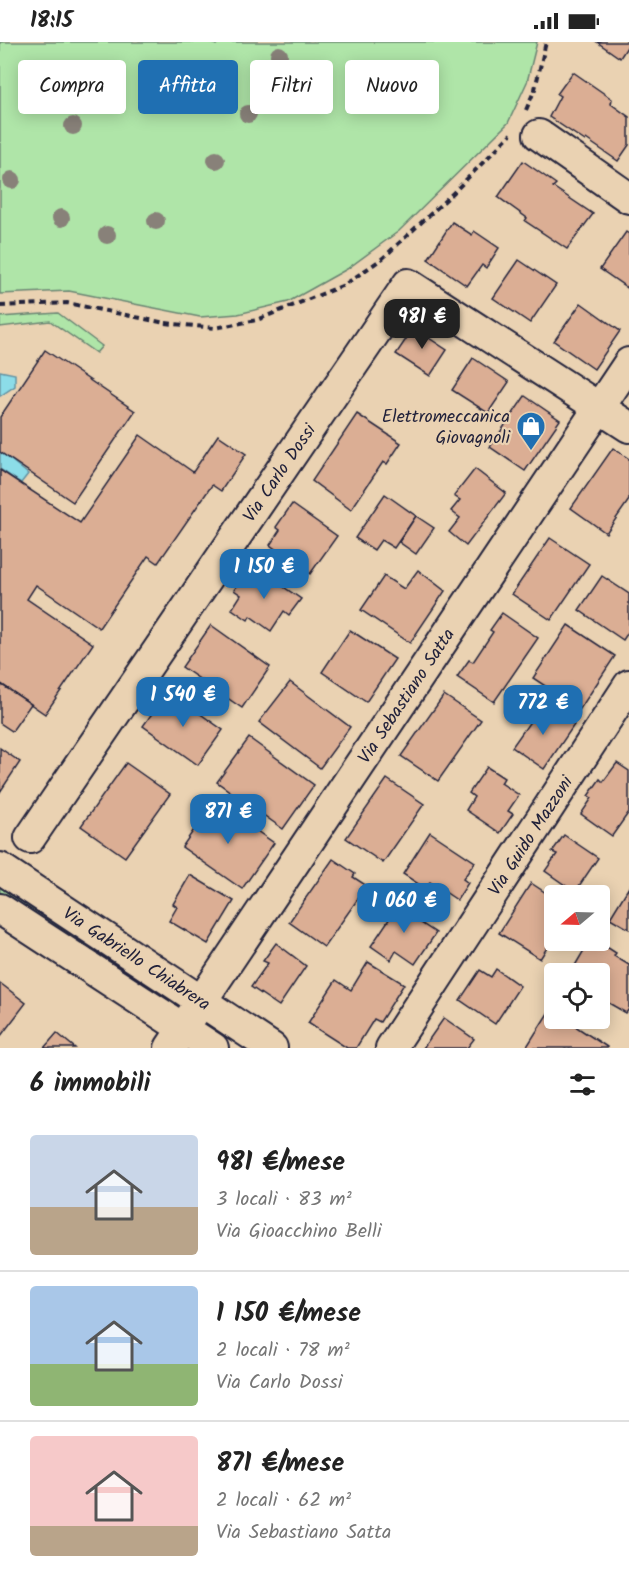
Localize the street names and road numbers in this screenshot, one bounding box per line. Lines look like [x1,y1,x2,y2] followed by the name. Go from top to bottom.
[236,418,325,529] street label: Via Carlo Dossi
[351,623,463,770] street label: Via Sebastiano Satta
[481,770,582,902] street label: Via Guido Mazzoni
[56,900,216,1019] street label: Via Gabriello Chiabrera

